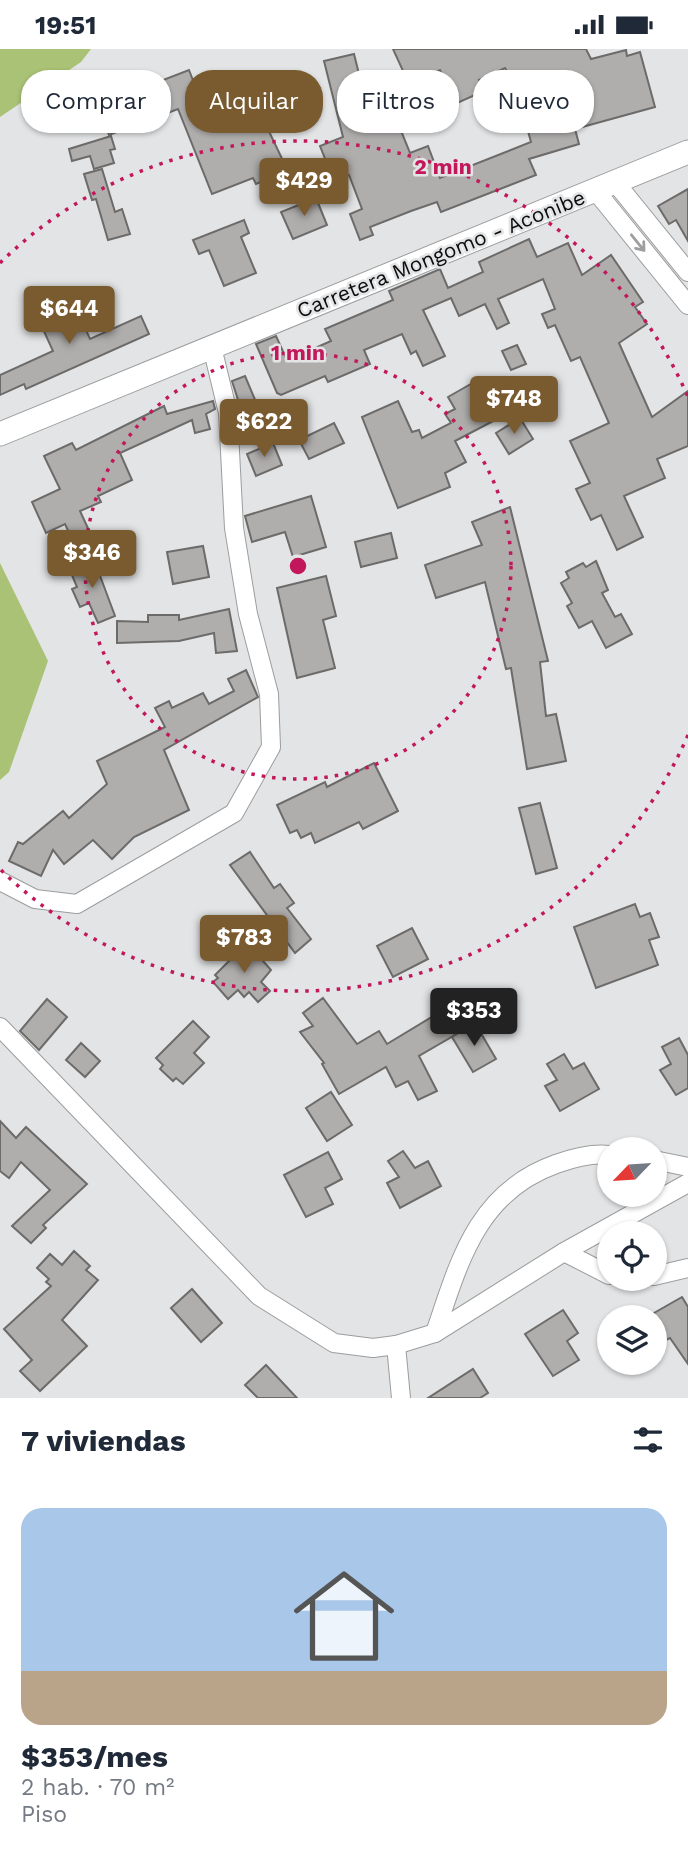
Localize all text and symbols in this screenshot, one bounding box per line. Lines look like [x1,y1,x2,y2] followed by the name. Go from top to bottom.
[35,10,96,40] text: 19:51
[21,70,171,133] chip: Comprar
[185,70,323,133] chip: Alquilar
[337,70,459,133] chip: Filtros
[473,70,594,133] chip: Nuevo
[414,154,472,179] text: 2 min
[263,159,345,218] pin: $429
[275,167,333,194] text: $429
[293,184,589,323] street label: Carretera Mongomo - Aconibe
[631,234,646,252] one-way arrow
[28,287,110,346] pin: $644
[40,295,98,322] text: $644
[271,340,325,365] text: 1 min
[473,377,555,436] pin: $748
[486,385,542,412] text: $748
[223,399,305,459] pin: $622
[236,408,292,435] text: $622
[51,531,133,590] pin: $346
[63,539,121,566] text: $346
[286,554,310,578] centre of rings
[203,915,285,975] pin: $783
[216,924,272,951] text: $783
[433,989,515,1048] pin: $353
[446,997,502,1024] text: $353
[597,1137,667,1207] north arrow
[597,1137,667,1375] map controls
[597,1221,667,1291] button: locate
[597,1305,667,1375] button: layers
[629,1421,667,1459] icon: filters
[21,1423,186,1458] text: 7 viviendas
[281,1553,407,1679] icon: home
[21,1739,168,1774] text: $353/mes
[21,1774,174,1801] text: 2 hab. · 70 m²
[21,1801,67,1828] text: Piso

